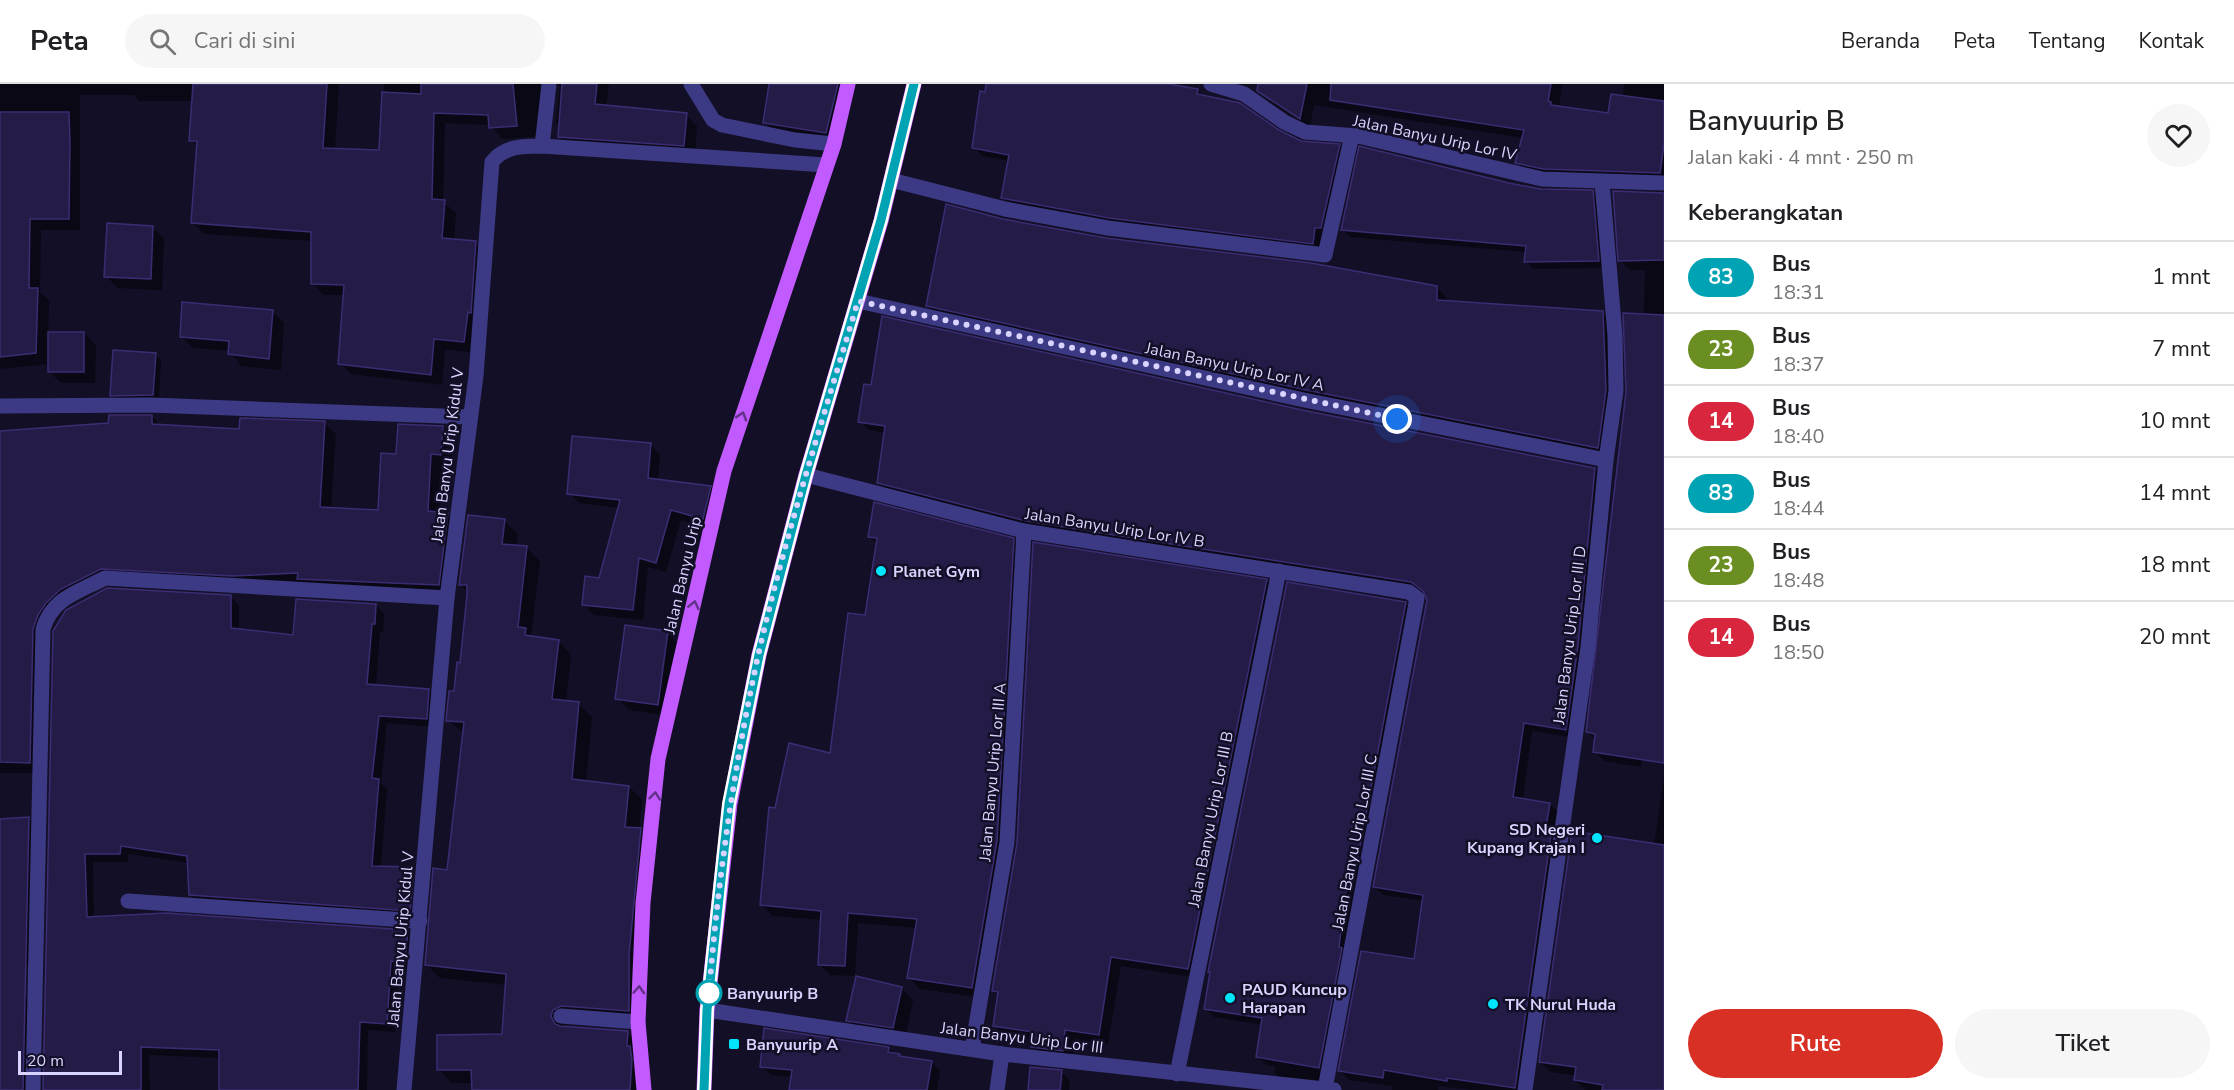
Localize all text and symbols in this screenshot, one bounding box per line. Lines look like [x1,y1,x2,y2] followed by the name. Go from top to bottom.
[125,14,545,68] search box
[30,22,89,60] text: Peta
[146,25,179,58] icon: search
[194,26,295,56] text: Cari di sini
[1841,27,1920,55] text: Beranda
[1953,27,1996,55] text: Peta
[2029,27,2106,55] text: Tentang
[2139,27,2204,55] text: Kontak
[1688,102,1845,140] text: Banyuurip B
[2147,104,2210,167] button: heart
[1350,110,1520,166] street label: Jalan Banyu Urip Lor IV
[1688,144,1914,171] text: Jalan kaki · 4 mnt · 250 m
[1688,198,1843,228] text: Keberangkatan
[1772,249,1811,279] text: Bus
[2152,262,2210,292] text: 1 mnt
[1708,263,1734,291] text: 83
[1772,279,1825,306] text: 18:31
[1772,321,1811,351] text: Bus
[2152,334,2210,364] text: 7 mnt
[1708,335,1734,363] text: 23
[1142,337,1327,397] street label: Jalan Banyu Urip Lor IV A
[1772,351,1825,378] text: 18:37
[426,365,470,545] street label: Jalan Banyu Urip Kidul V
[1772,393,1811,423] text: Bus
[1382,404,1412,434] your location
[2139,406,2210,436] text: 10 mnt
[1708,407,1734,435] text: 14
[735,411,747,422] one-way arrow
[1772,423,1825,450] text: 18:40
[1772,465,1811,495] text: Bus
[2139,478,2210,508] text: 14 mnt
[1708,479,1734,507] text: 83
[1772,495,1825,522] text: 18:44
[1022,503,1206,553] street label: Jalan Banyu Urip Lor IV B
[659,514,707,637] street label: Jalan Banyu Urip
[1772,537,1811,567] text: Bus
[1548,545,1592,727] street label: Jalan Banyu Urip Lor III D
[2139,550,2210,580] text: 18 mnt
[1708,551,1734,579] text: 23
[893,561,980,583] place label: Planet Gym
[874,564,888,578] marker: Planet Gym
[1772,567,1825,594] text: 18:48
[686,600,699,610] one-way arrow
[1772,609,1811,639] text: Bus
[2139,622,2210,652] text: 20 mnt
[1708,623,1734,651] text: 14
[1772,639,1825,666] text: 18:50
[974,681,1012,864] street label: Jalan Banyu Urip Lor III A
[1183,729,1239,910] street label: Jalan Banyu Urip Lor III B
[1327,752,1383,933] street label: Jalan Banyu Urip Lor III C
[648,791,660,800] one-way arrow
[1467,819,1585,859] place label: SD Negeri Kupang Krajan I
[1590,831,1604,845] marker: SD Negeri Kupang Krajan I
[382,849,420,1029] street label: Jalan Banyu Urip Kidul V
[1242,979,1347,1019] place label: PAUD Kuncup Harapan
[696,980,722,1006] marker: Banyuurip B
[727,983,818,1005] place label: Banyuurip B
[633,985,646,994] one-way arrow
[1223,991,1237,1005] marker: PAUD Kuncup Harapan
[1505,994,1616,1016] place label: TK Nurul Huda
[1486,997,1500,1011] marker: TK Nurul Huda
[1688,1009,1943,1078] button: Rute
[1955,1009,2210,1078] button: Tiket
[938,1017,1105,1059] street label: Jalan Banyu Urip Lor III
[746,1034,838,1056] place label: Banyuurip A
[727,1037,741,1051] marker: Banyuurip A
[18,1048,122,1076] scale bar
[27,1050,64,1072] text: 20 m

